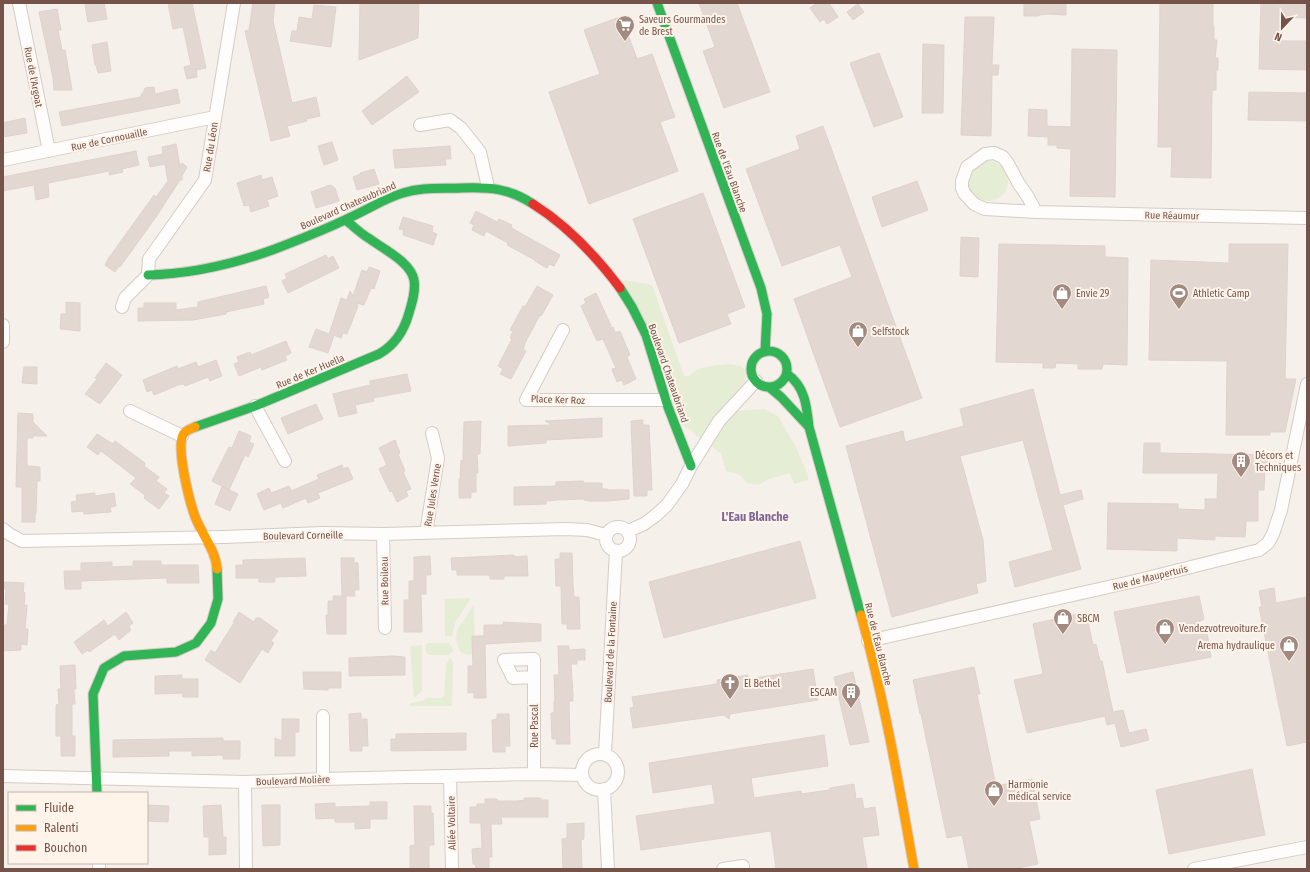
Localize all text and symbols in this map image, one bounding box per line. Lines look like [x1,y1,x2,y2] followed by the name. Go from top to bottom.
[1262,8,1302,48] north arrow
[614,14,636,42] supermarket icon: Saveurs Gourmandes de Brest
[639,14,725,38] place label: Saveurs Gourmandes de Brest
[1273,30,1284,44] text: N
[21,46,45,109] street label: Rue de l'Argoat
[201,121,221,173] street label: Rue du Léon
[70,126,148,154] street label: Rue de Cornouaille
[709,130,749,214] street label: Rue de l'Eau Blanche
[299,179,398,232] street label: Boulevard Chateaubriand
[1145,210,1200,222] street label: Rue Réaumur
[1051,282,1073,310] shop icon: Envie 29
[1168,282,1190,310] sports icon: Athletic Camp
[1076,288,1109,300] place label: Envie 29
[1193,288,1250,300] place label: Athletic Camp
[847,320,869,348] shop icon: Selfstock
[646,322,691,424] street label: Boulevard Chateaubriand
[872,326,910,338] place label: Selfstock
[274,352,346,392] street label: Rue de Ker Huella
[531,393,585,407] street label: Place Ker Roz
[1230,450,1252,478] building icon: Décors et Techniques
[1255,450,1301,474] place label: Décors et Techniques
[422,463,444,527] street label: Rue Jules Verne
[721,510,789,524] district label: L'Eau Blanche
[263,529,343,543] street label: Boulevard Corneille
[379,556,391,605] street label: Rue Boileau
[1111,563,1189,593] street label: Rue de Maupertuis
[602,601,620,703] street label: Boulevard de la Fontaine
[862,602,894,687] street label: Rue de l'Eau Blanche
[1052,607,1074,635] shop icon: SBCM
[1077,613,1100,625] place label: SBCM
[1154,617,1176,645] shop icon: Vendezvotrevoiture.fr
[1179,623,1267,635] place label: Vendezvotrevoiture.fr
[1278,634,1300,662] shop icon: Arema hydraulique
[1198,640,1275,652] place label: Arema hydraulique
[719,672,741,700] church icon: El Bethel
[744,678,781,690] place label: El Bethel
[840,681,862,709] building icon: ESCAM
[810,687,837,699] place label: ESCAM
[529,704,541,748] street label: Rue Pascal
[256,774,330,788] street label: Boulevard Molière
[983,779,1005,807] shop icon: Harmonie médical service
[1008,779,1071,803] place label: Harmonie médical service
[8,792,148,864] legend
[446,796,458,850] street label: Allée Voltaire
[44,801,74,815] text: Fluide
[44,821,79,835] text: Ralenti
[44,841,87,855] text: Bouchon

